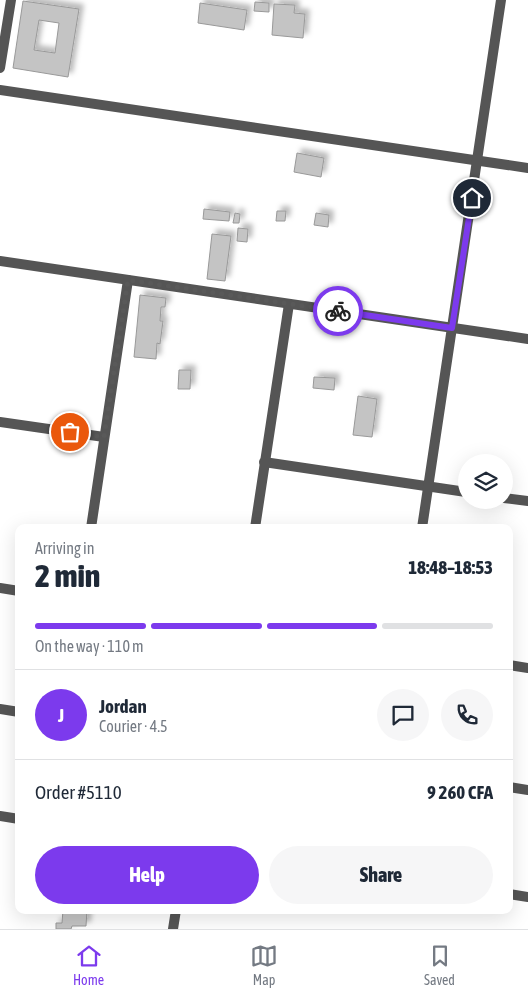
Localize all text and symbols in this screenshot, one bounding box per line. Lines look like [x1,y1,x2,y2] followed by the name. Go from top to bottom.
[451,177,493,219] pin
[458,184,486,212] icon: home
[313,286,363,336] courier
[324,297,352,325] icon: bike
[49,411,91,453] pin
[56,418,84,446] icon: bag
[458,454,513,509] map controls
[458,454,513,509] button: layers
[35,539,95,557] text: Arriving in
[408,556,493,578] text: 18:48–18:53
[35,557,100,594] text: 2 min
[35,637,144,655] text: On the way · 110 m
[377,689,429,741] button: chat
[441,689,493,741] button: phone
[99,695,147,717] text: Jordan
[58,704,64,726] text: J
[99,717,168,735] text: Courier · 4.5
[35,781,122,803] text: Order #5110
[427,781,493,803] text: 9 260 CFA
[35,846,259,904] button: Help
[269,846,493,904] button: Share
[73,942,104,988] tab: Home
[250,942,278,988] tab: Map
[424,942,455,988] tab: Saved

